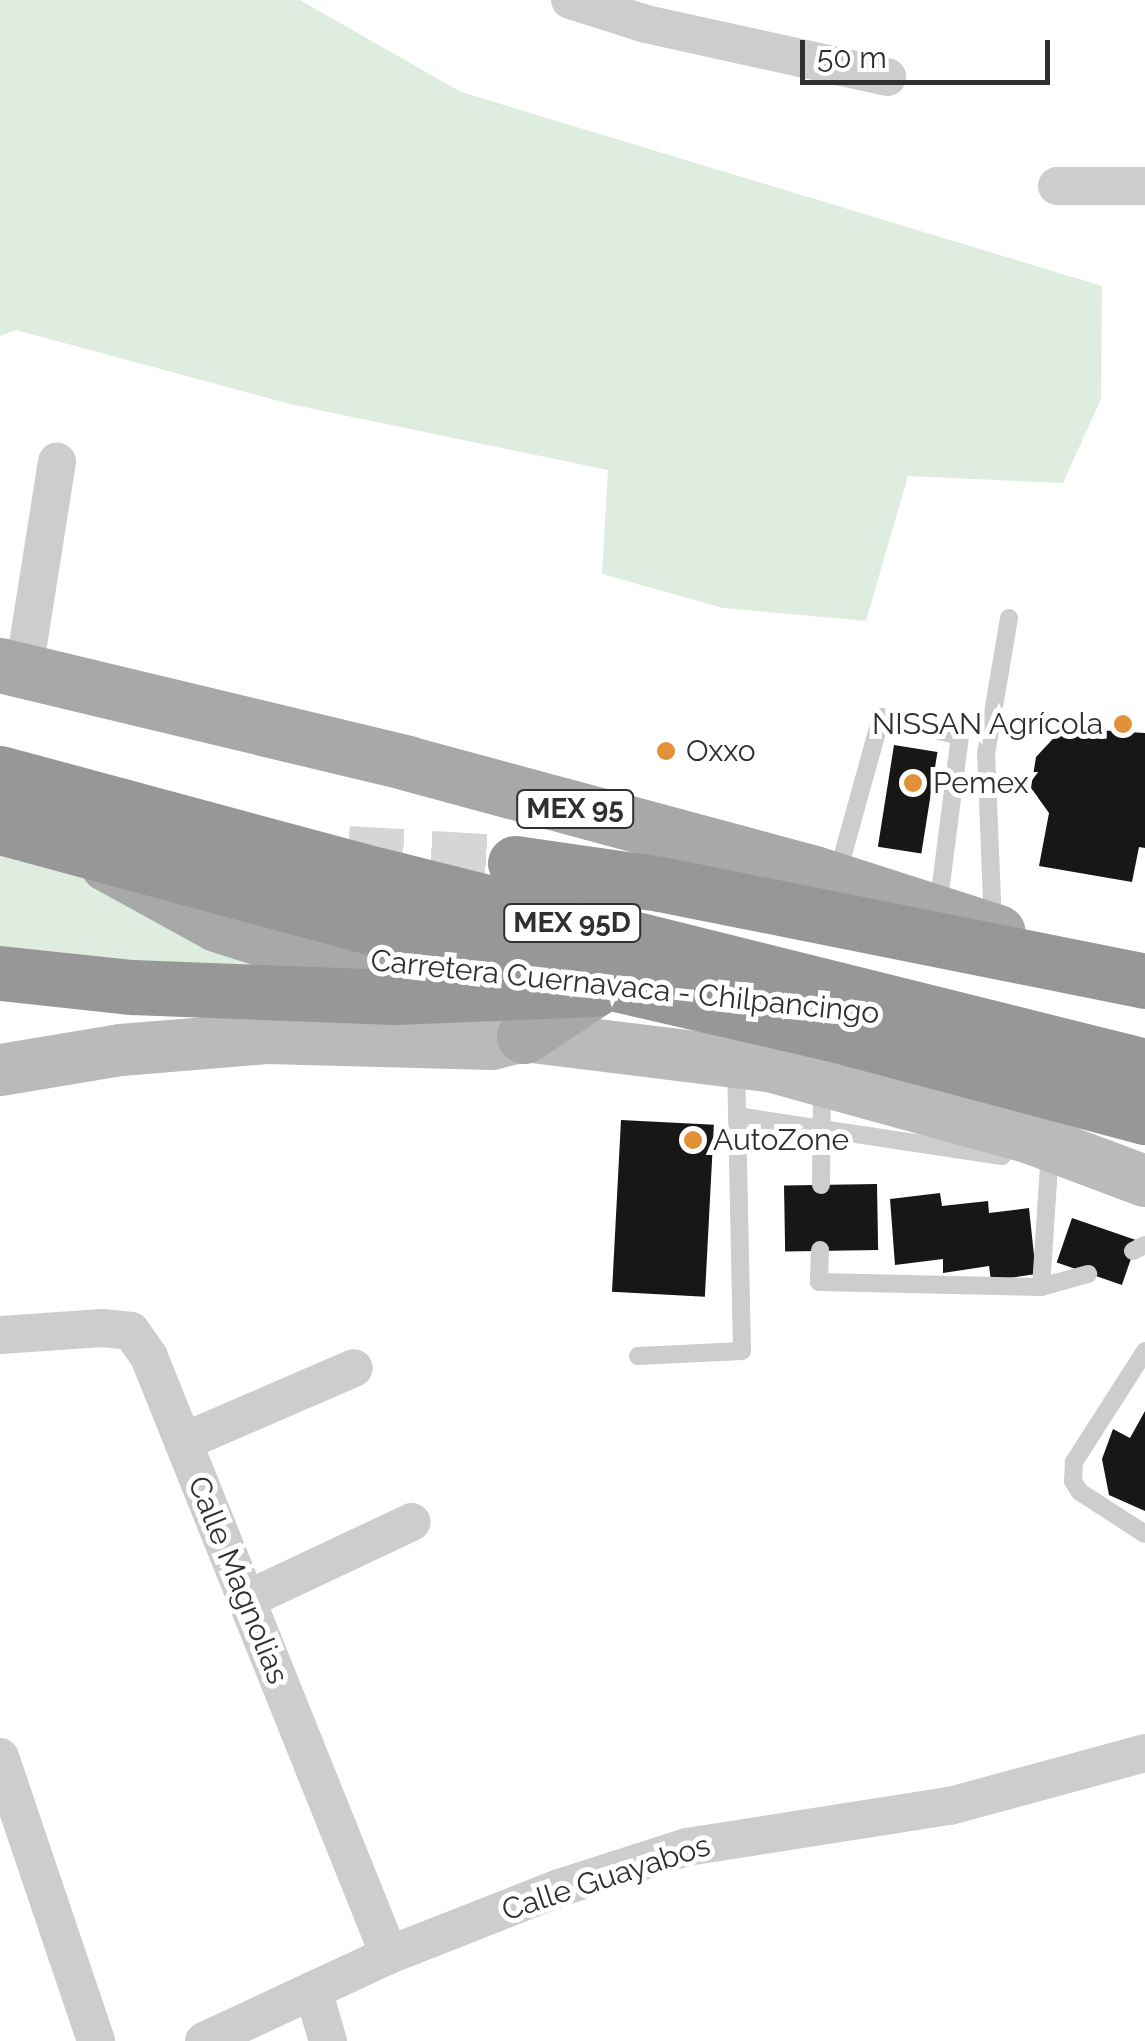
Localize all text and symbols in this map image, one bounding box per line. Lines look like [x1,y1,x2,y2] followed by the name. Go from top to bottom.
[805,20,1055,82] scale bar
[817,40,887,75] text: 50 m
[871,706,1103,742] place label: NISSAN Agrícola
[1112,713,1134,735] marker: NISSAN Agrícola
[686,733,756,769] place label: Oxxo
[655,740,677,762] marker: Oxxo
[933,765,1029,801] place label: Pemex
[902,772,924,794] marker: Pemex
[515,786,635,832] road number: MEX 95
[502,900,642,946] road number: MEX 95D
[369,942,881,1032] street label: Carretera Cuernavaca - Chilpancingo
[713,1122,849,1158] place label: AutoZone
[682,1129,704,1151] marker: AutoZone
[180,1471,296,1689] street label: Calle Magnolias
[497,1827,715,1929] street label: Calle Guayabos

